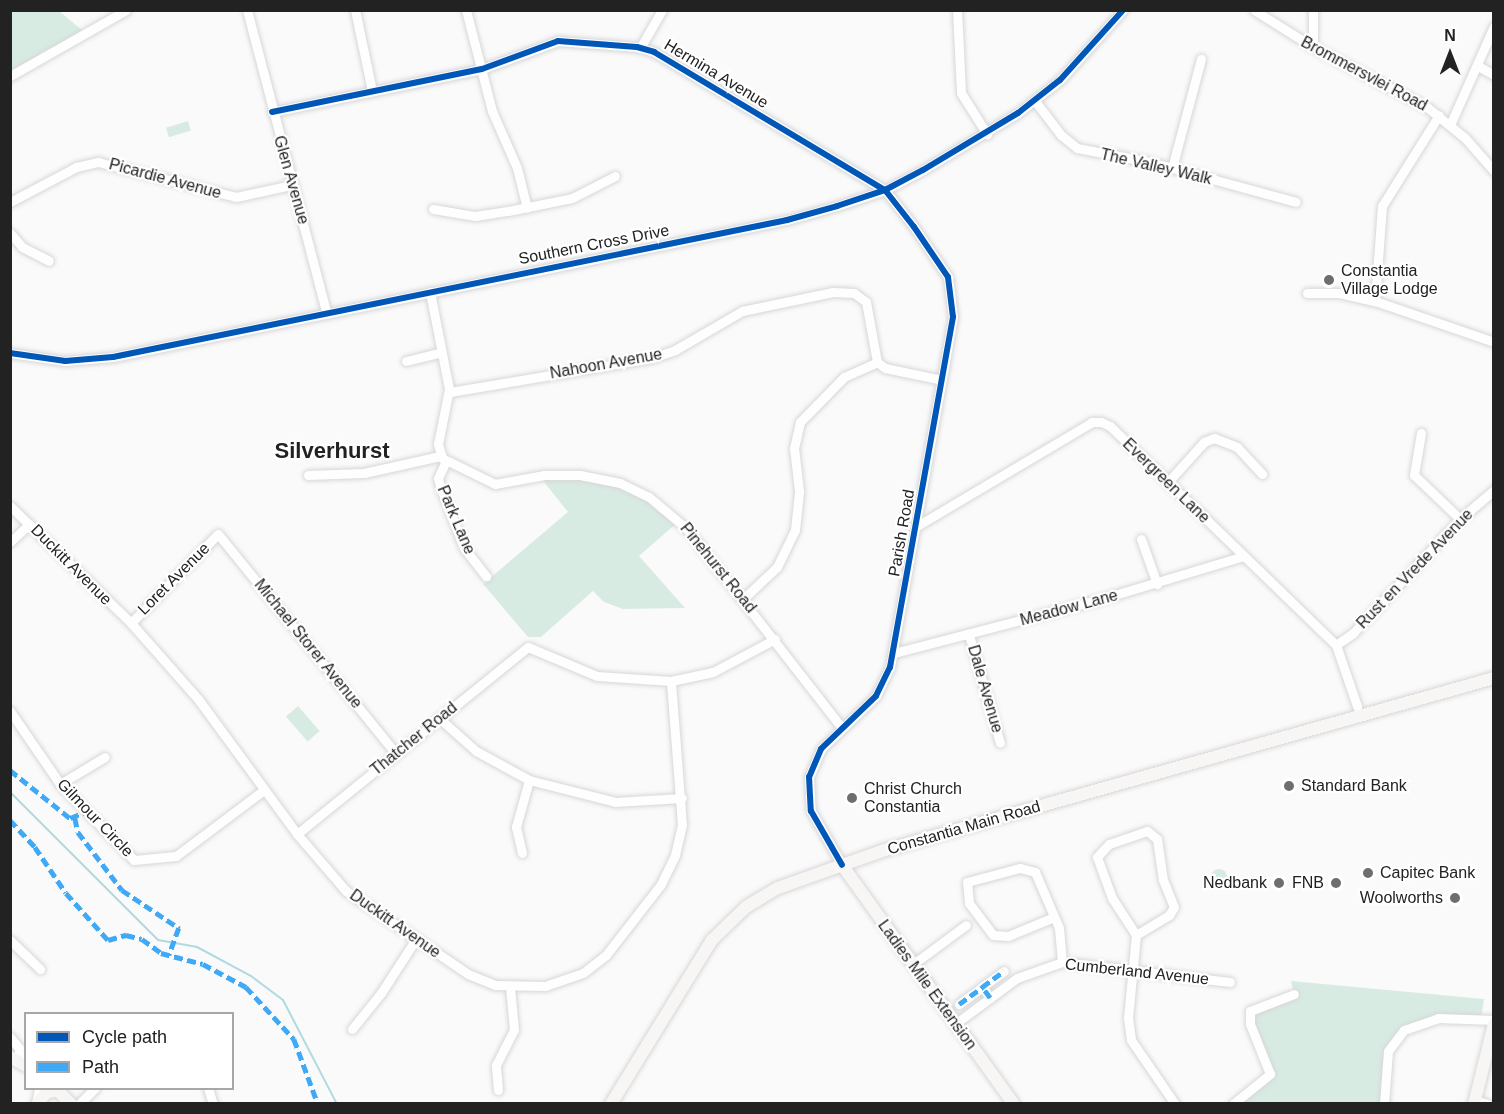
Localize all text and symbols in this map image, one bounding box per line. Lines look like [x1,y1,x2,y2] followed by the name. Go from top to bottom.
[1420,24,1480,84] north arrow
[1444,27,1456,44] text: N
[1297,33,1431,115] street label: Brommersvlei Road
[660,35,772,113] street label: Hermina Avenue
[269,133,313,227] street label: Glen Avenue
[1098,145,1214,189] street label: The Valley Walk
[106,155,224,203] street label: Picardie Avenue
[517,221,671,269] street label: Southern Cross Drive
[1341,261,1438,299] place label: Constantia Village Lodge
[1322,273,1336,287] marker: Constantia Village Lodge
[548,345,664,383] street label: Nahoon Avenue
[1118,435,1214,527] street label: Evergreen Lane
[275,438,389,464] district label: Silverhurst
[433,483,479,557] street label: Park Lane
[885,488,919,578] street label: Parish Road
[1352,505,1478,633] street label: Rust en Vrede Avenue
[676,519,760,617] street label: Pinehurst Road
[26,520,116,610] street label: Duckitt Avenue
[134,539,214,619] street label: Loret Avenue
[250,575,366,713] street label: Michael Storer Avenue
[1018,586,1120,630] street label: Meadow Lane
[963,642,1007,736] street label: Dale Avenue
[367,698,461,780] street label: Thatcher Road
[53,775,137,861] street label: Gilmour Circle
[1301,776,1407,796] place label: Standard Bank
[864,779,962,817] place label: Christ Church Constantia
[1282,779,1296,793] marker: Standard Bank
[845,791,859,805] marker: Christ Church Constantia
[885,797,1043,859] street label: Constantia Main Road
[1380,863,1475,883] place label: Capitec Bank
[1361,866,1375,880] marker: Capitec Bank
[1203,873,1267,893] place label: Nedbank
[1292,873,1324,893] place label: FNB
[1272,876,1286,890] marker: Nedbank
[1329,876,1343,890] marker: FNB
[346,885,444,963] street label: Duckitt Avenue
[1360,888,1443,908] place label: Woolworths
[1448,891,1462,905] marker: Woolworths
[873,916,981,1054] street label: Ladies Mile Extension
[1064,955,1210,989] street label: Cumberland Avenue
[24,1012,234,1090] legend
[82,1027,167,1047] text: Cycle path
[82,1057,119,1077] text: Path

